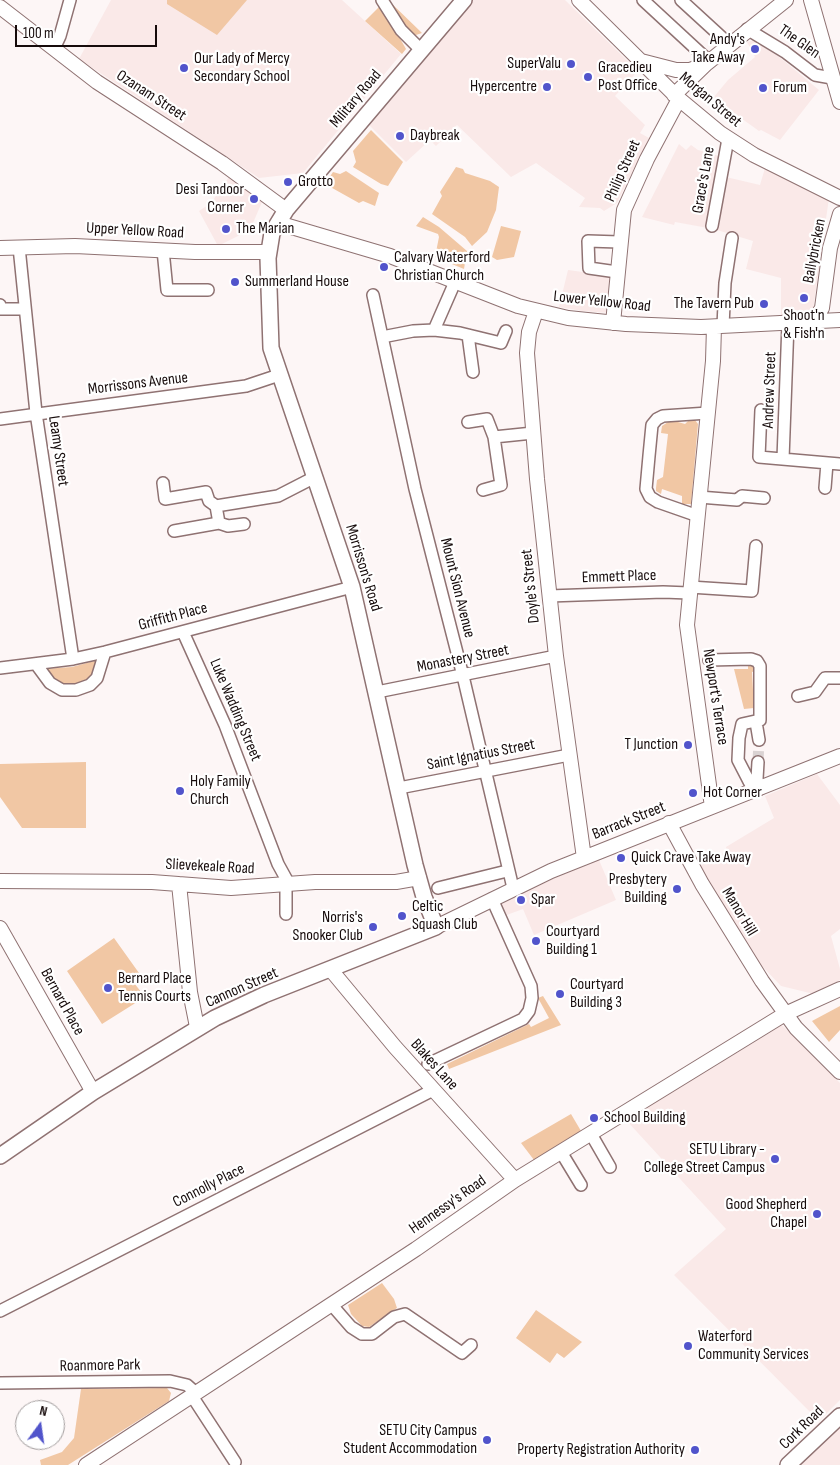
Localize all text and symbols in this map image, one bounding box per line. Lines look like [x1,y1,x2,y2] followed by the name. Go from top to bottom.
[18,15,160,47] scale bar
[774,21,824,63] street label: The Glen
[23,24,54,43] text: 100 m
[691,30,745,68] place label: Andy's Take Away
[749,43,761,55] marker: Andy's Take Away
[194,49,290,87] place label: Our Lady of Mercy Secondary School
[507,54,561,74] place label: SuperValu
[565,58,577,70] marker: SuperValu
[598,58,657,96] place label: Gracedieu Post Office
[178,62,190,74] marker: Our Lady of Mercy Secondary School
[112,66,190,126] street label: Ozanam Street
[326,66,386,132] street label: Military Road
[675,68,745,132] street label: Morgan Street
[582,71,594,83] marker: Gracedieu Post Office
[470,77,537,97] place label: Hypercentre
[773,78,807,98] place label: Forum
[541,81,553,93] marker: Hypercentre
[757,82,769,94] marker: Forum
[410,126,460,146] place label: Daybreak
[394,130,406,142] marker: Daybreak
[601,137,645,205] street label: Philip Street
[689,145,719,215] street label: Grace's Lane
[298,172,333,192] place label: Grotto
[282,176,294,188] marker: Grotto
[175,180,244,218] place label: Desi Tandoor Corner
[248,193,260,205] marker: Desi Tandoor Corner
[799,217,831,285] street label: Ballybricken
[86,219,184,243] street label: Upper Yellow Road
[236,219,294,239] place label: The Marian
[220,223,232,235] marker: The Marian
[394,248,490,286] place label: Calvary Waterford Christian Church
[378,261,390,273] marker: Calvary Waterford Christian Church
[245,272,349,292] place label: Summerland House
[229,276,241,288] marker: Summerland House
[552,287,652,317] street label: Lower Yellow Road
[798,292,810,304] marker: Shoot'n & Fish'n
[674,294,754,314] place label: The Tavern Pub
[758,298,770,310] marker: The Tavern Pub
[783,306,825,344] place label: Shoot'n & Fish'n
[759,351,781,429] street label: Andrew Street
[87,368,189,400] street label: Morrissons Avenue
[44,414,72,488] street label: Leamy Street
[341,522,385,614] street label: Morrisson's Road
[435,536,479,640] street label: Mount Sion Avenue
[518,548,544,624] street label: Doyle's Street
[581,566,657,588] street label: Emmett Place
[136,599,210,635] street label: Griffith Place
[415,641,511,677] street label: Monastery Street
[698,648,732,746] street label: Newport's Terrace
[205,656,265,764] street label: Luke Wadding Street
[425,735,537,775] street label: Saint Ignatius Street
[624,735,678,755] place label: T Junction
[682,739,694,751] marker: T Junction
[190,772,251,810] place label: Holy Family Church
[703,783,762,803] place label: Hot Corner
[174,785,186,797] marker: Holy Family Church
[687,787,699,799] marker: Hot Corner
[590,798,668,844] street label: Barrack Street
[631,848,751,868] place label: Quick Crave Take Away
[615,852,627,864] marker: Quick Crave Take Away
[165,855,255,879] street label: Slievekeale Road
[609,870,667,908] place label: Presbytery Building
[671,883,683,895] marker: Presbytery Building
[717,884,761,940] street label: Manor Hill
[531,890,555,910] place label: Spar
[515,894,527,906] marker: Spar
[412,897,478,935] place label: Celtic Squash Club
[293,908,363,946] place label: Norris's Snooker Club
[396,910,408,922] marker: Celtic Squash Club
[367,921,379,933] marker: Norris's Snooker Club
[546,922,600,960] place label: Courtyard Building 1
[530,935,542,947] marker: Courtyard Building 1
[203,964,281,1012] street label: Cannon Street
[36,965,88,1039] street label: Bernard Place
[118,969,191,1007] place label: Bernard Place Tennis Courts
[570,975,624,1013] place label: Courtyard Building 3
[102,982,114,994] marker: Bernard Place Tennis Courts
[554,988,566,1000] marker: Courtyard Building 3
[406,1035,462,1095] street label: Blakes Lane
[604,1108,686,1128] place label: School Building
[588,1112,600,1124] marker: School Building
[644,1140,765,1178] place label: SETU Library - College Street Campus
[769,1153,781,1165] marker: SETU Library - College Street Campus
[170,1160,248,1212] street label: Connolly Place
[406,1171,490,1239] street label: Hennessy's Road
[725,1195,807,1233] place label: Good Shepherd Chapel
[811,1208,823,1220] marker: Good Shepherd Chapel
[698,1327,809,1365] place label: Waterford Community Services
[682,1340,694,1352] marker: Waterford Community Services
[60,1356,140,1376] street label: Roanmore Park
[15,1400,65,1450] north arrow
[38,1402,49,1420] text: N
[776,1402,828,1454] street label: Cork Road
[343,1421,477,1459] place label: SETU City Campus Student Accommodation
[481,1434,493,1446] marker: SETU City Campus Student Accommodation
[517,1440,685,1460] place label: Property Registration Authority
[689,1444,701,1456] marker: Property Registration Authority

